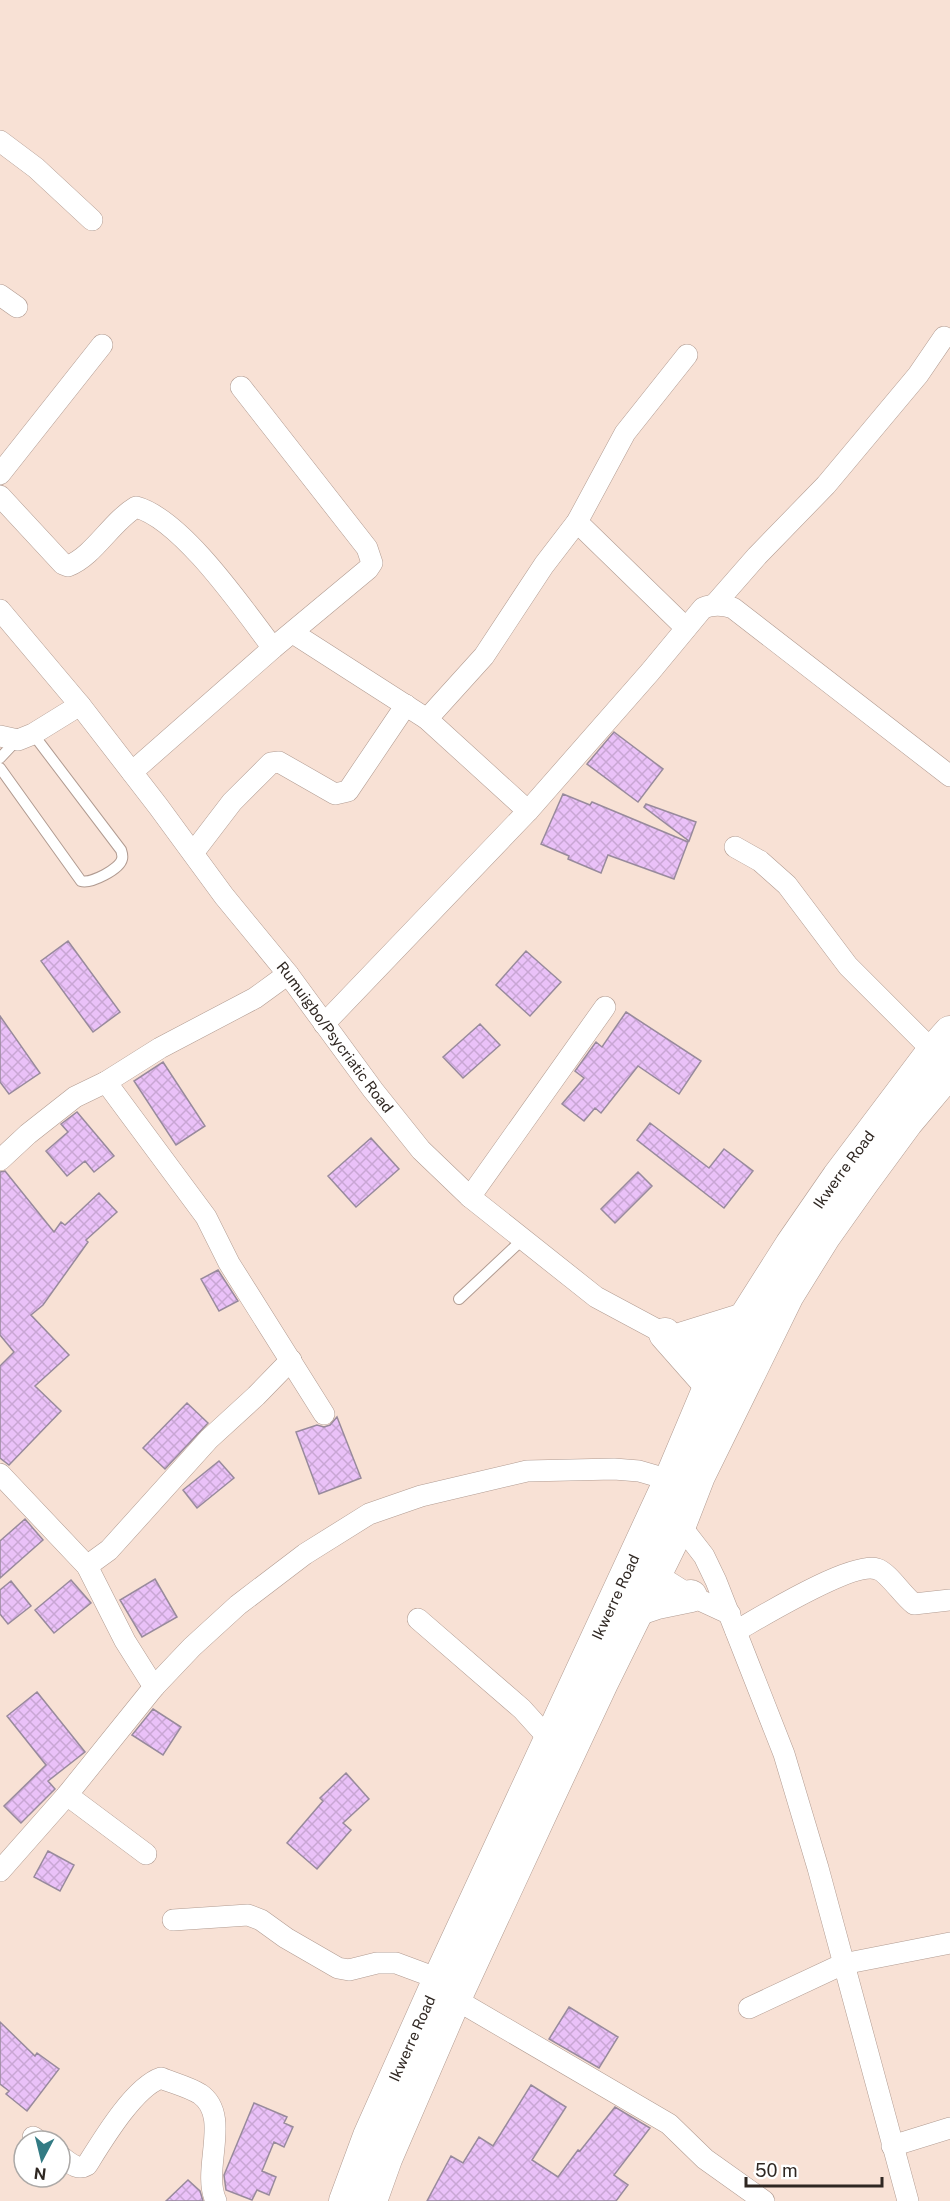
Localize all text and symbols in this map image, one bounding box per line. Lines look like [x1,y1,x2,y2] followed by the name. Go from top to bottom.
[273,958,397,1116] street label: Rumuigbo/Psycriatic Road
[810,1127,878,1212] street label: Ikwerre Road
[588,1552,642,1642] street label: Ikwerre Road
[385,1993,439,2084] street label: Ikwerre Road
[12,2129,72,2189] north arrow
[746,2150,882,2188] scale bar
[755,2160,798,2181] text: 50 m
[33,2163,48,2184] text: N

